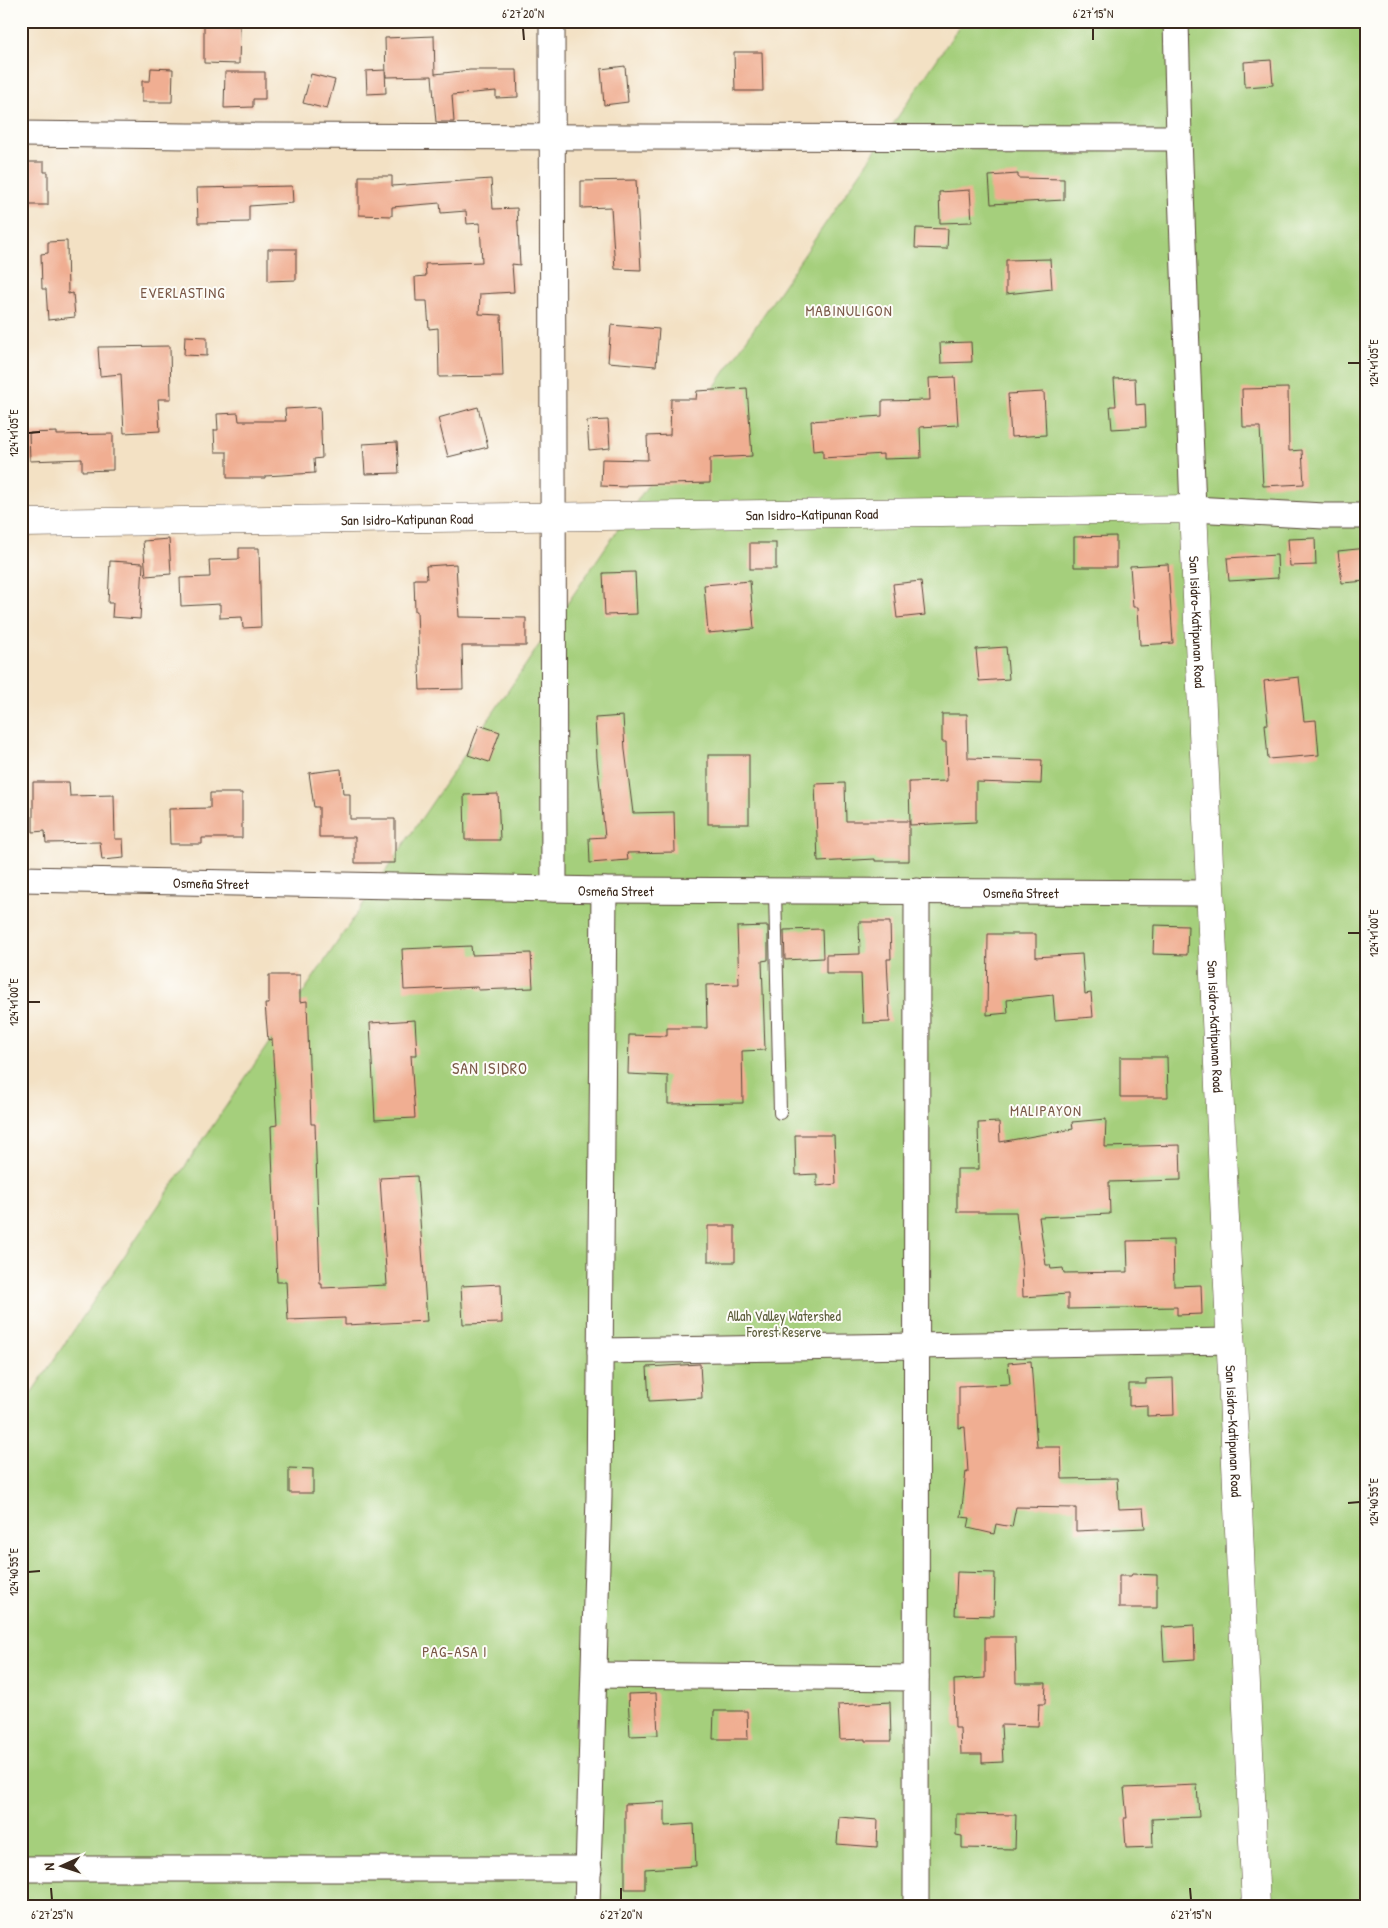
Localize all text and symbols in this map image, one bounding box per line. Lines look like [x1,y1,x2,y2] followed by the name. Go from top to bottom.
[502,5,544,22] text: 6°27'20"N
[1073,5,1113,22] text: 6°27'15"N
[140,282,226,303] district label: EVERLASTING
[805,300,893,321] district label: MABINULIGON
[1365,339,1382,387] text: 124°41'05"E
[5,409,22,457] text: 124°41'05"E
[746,503,879,524] street label: San Isidro-Katipunan Road
[341,508,474,529] street label: San Isidro-Katipunan Road
[1186,555,1211,689] street label: San Isidro-Katipunan Road
[173,872,249,893] street label: Osmeña Street
[578,880,654,900] street label: Osmeña Street
[983,882,1059,902] street label: Osmeña Street
[1365,908,1382,957] text: 124°41'00"E
[1204,960,1229,1093] street label: San Isidro-Katipunan Road
[5,977,22,1026] text: 124°41'00"E
[452,1057,528,1079] district label: SAN ISIDRO
[1010,1100,1082,1121] district label: MALIPAYON
[727,1306,841,1341] park label: Allah Valley Watershed Forest Reserve
[1222,1364,1247,1498] street label: San Isidro-Katipunan Road
[1365,1477,1382,1526] text: 124°40'55"E
[5,1547,22,1596] text: 124°40'55"E
[422,1641,488,1662] district label: PAG-ASA I
[38,1840,88,1890] north arrow
[39,1862,58,1871] text: N
[31,1906,73,1923] text: 6°27'25"N
[600,1906,642,1923] text: 6°27'20"N
[1171,1906,1211,1923] text: 6°27'15"N

